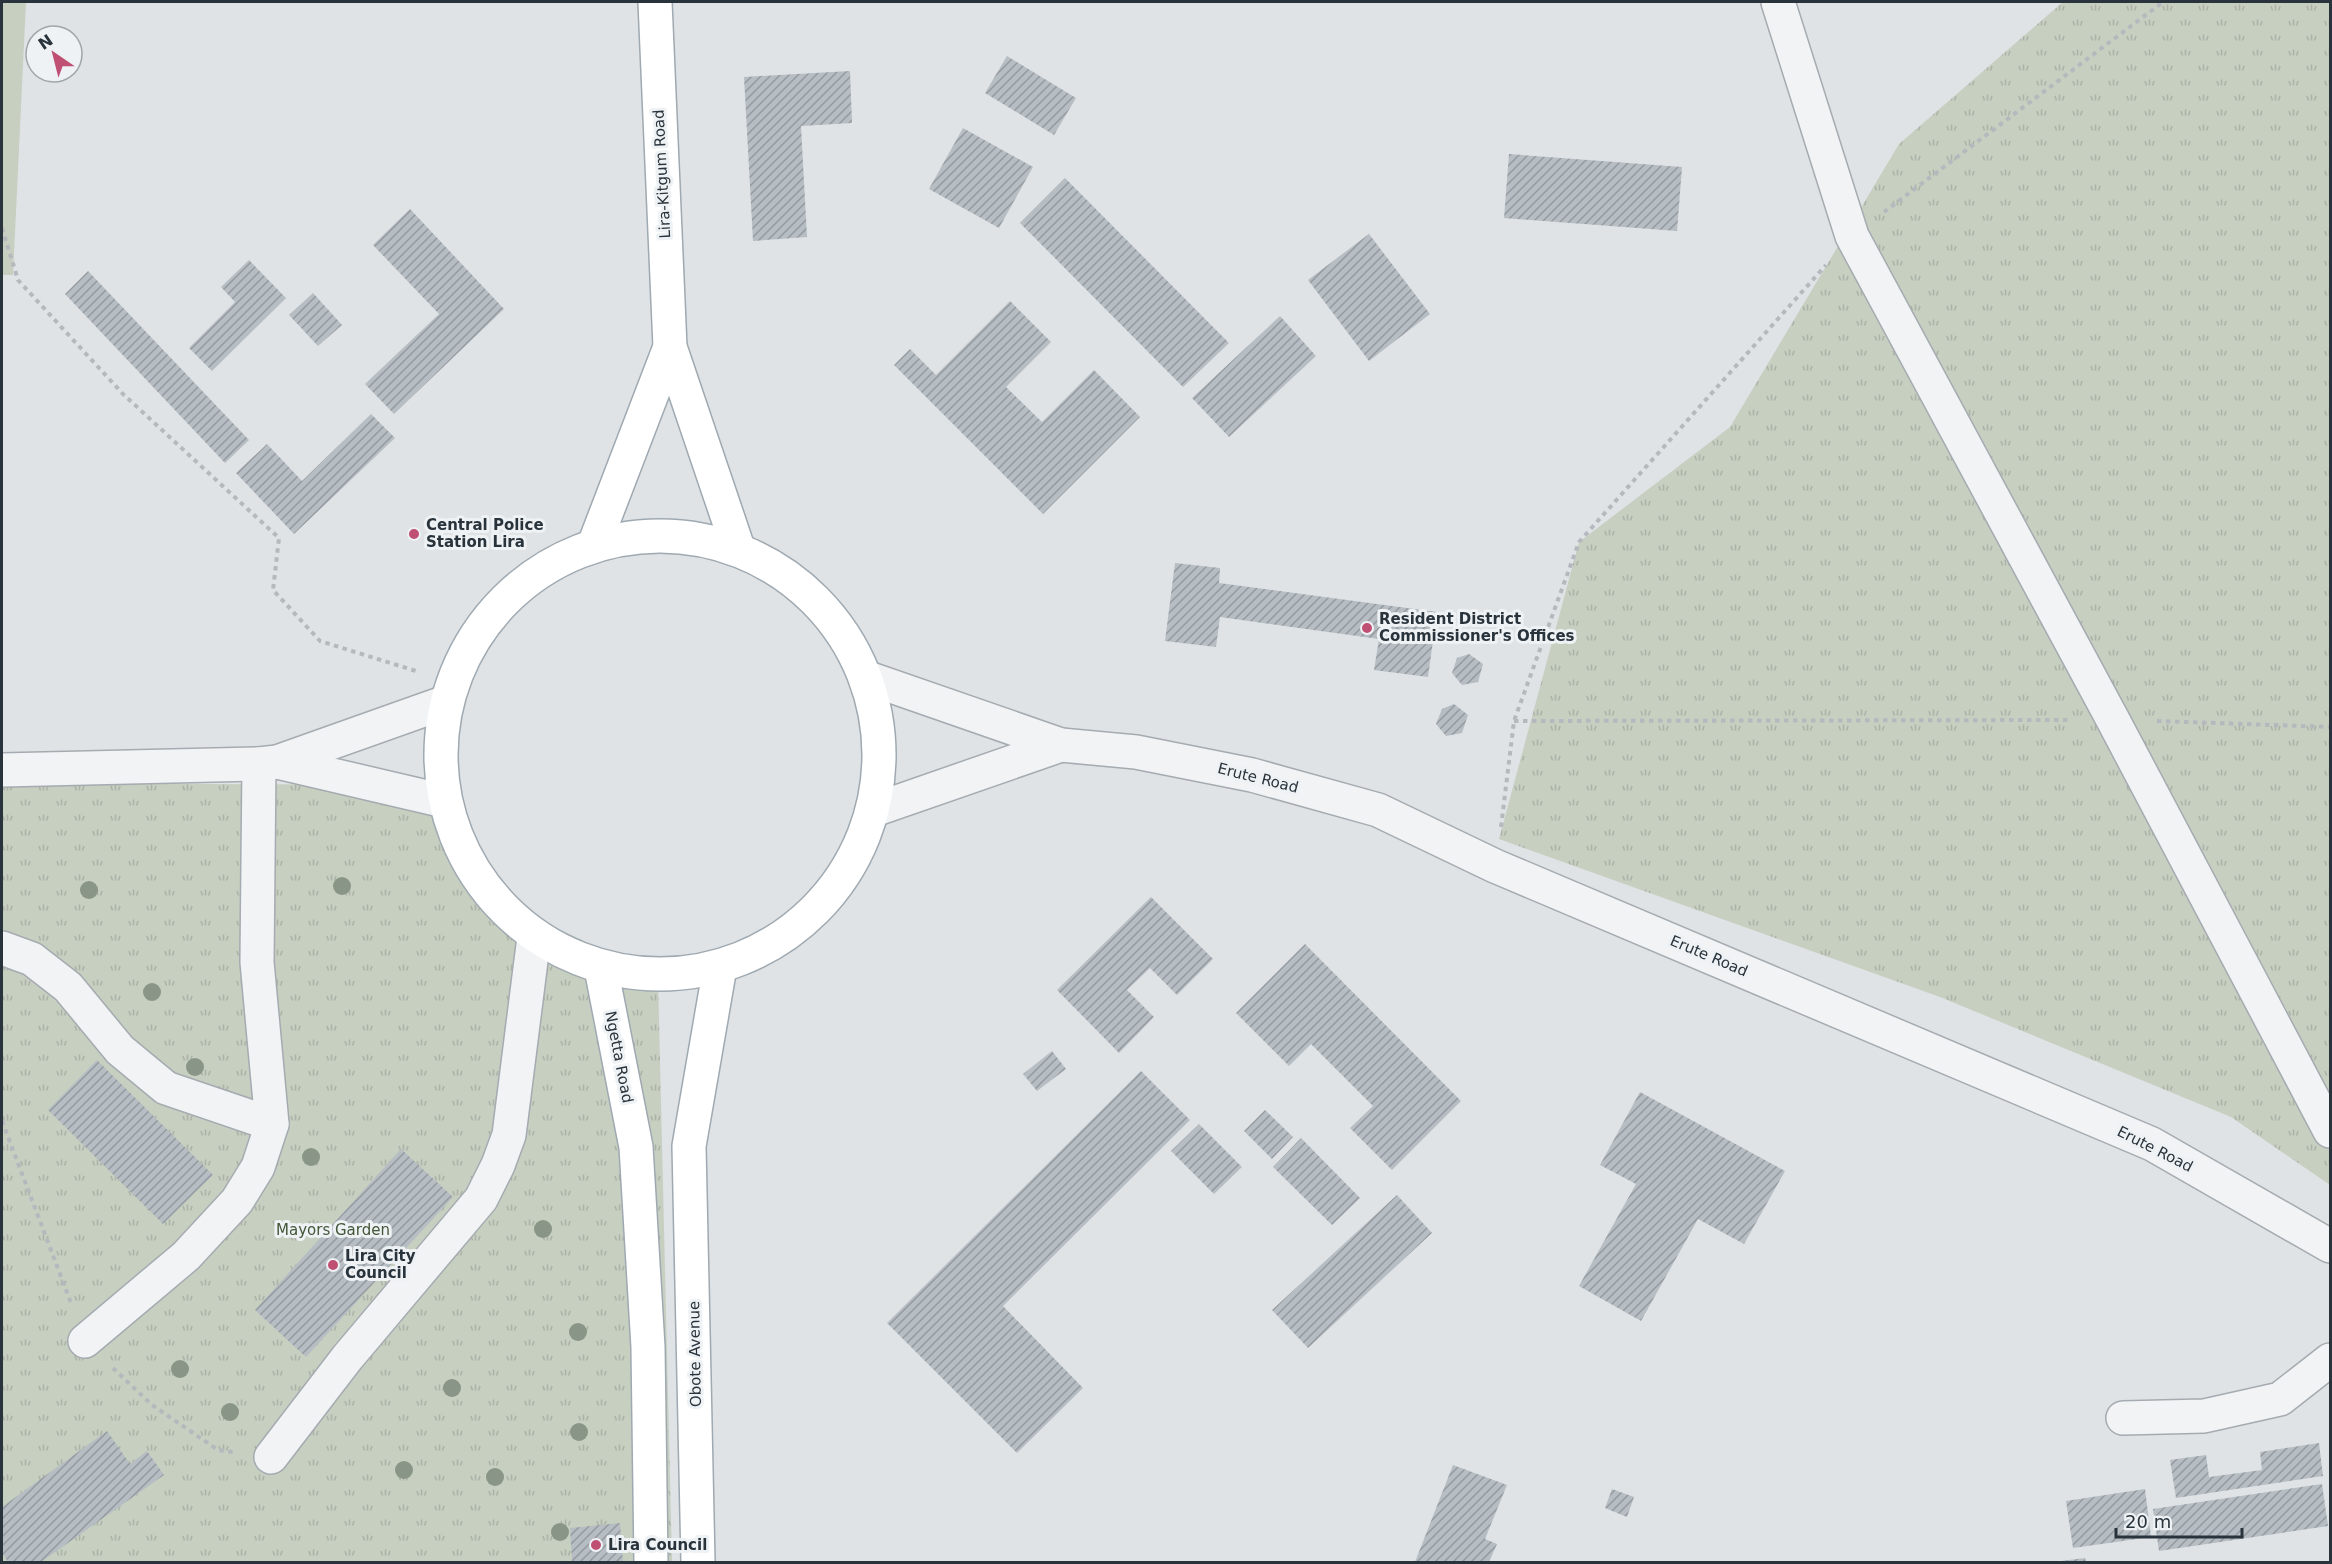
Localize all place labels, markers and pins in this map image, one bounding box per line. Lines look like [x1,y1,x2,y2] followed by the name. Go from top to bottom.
[426,516,544,551] place label: Central Police Station Lira
[407,527,421,541] marker: Central Police Station Lira
[1379,610,1575,645] place label: Resident District Commissioner's Offices
[1360,621,1374,635] marker: Resident District Commissioner's Offices
[345,1247,416,1282] place label: Lira City Council
[326,1258,340,1272] marker: Lira City Council
[608,1536,707,1554] place label: Lira Council
[589,1538,603,1552] marker: Lira Council

